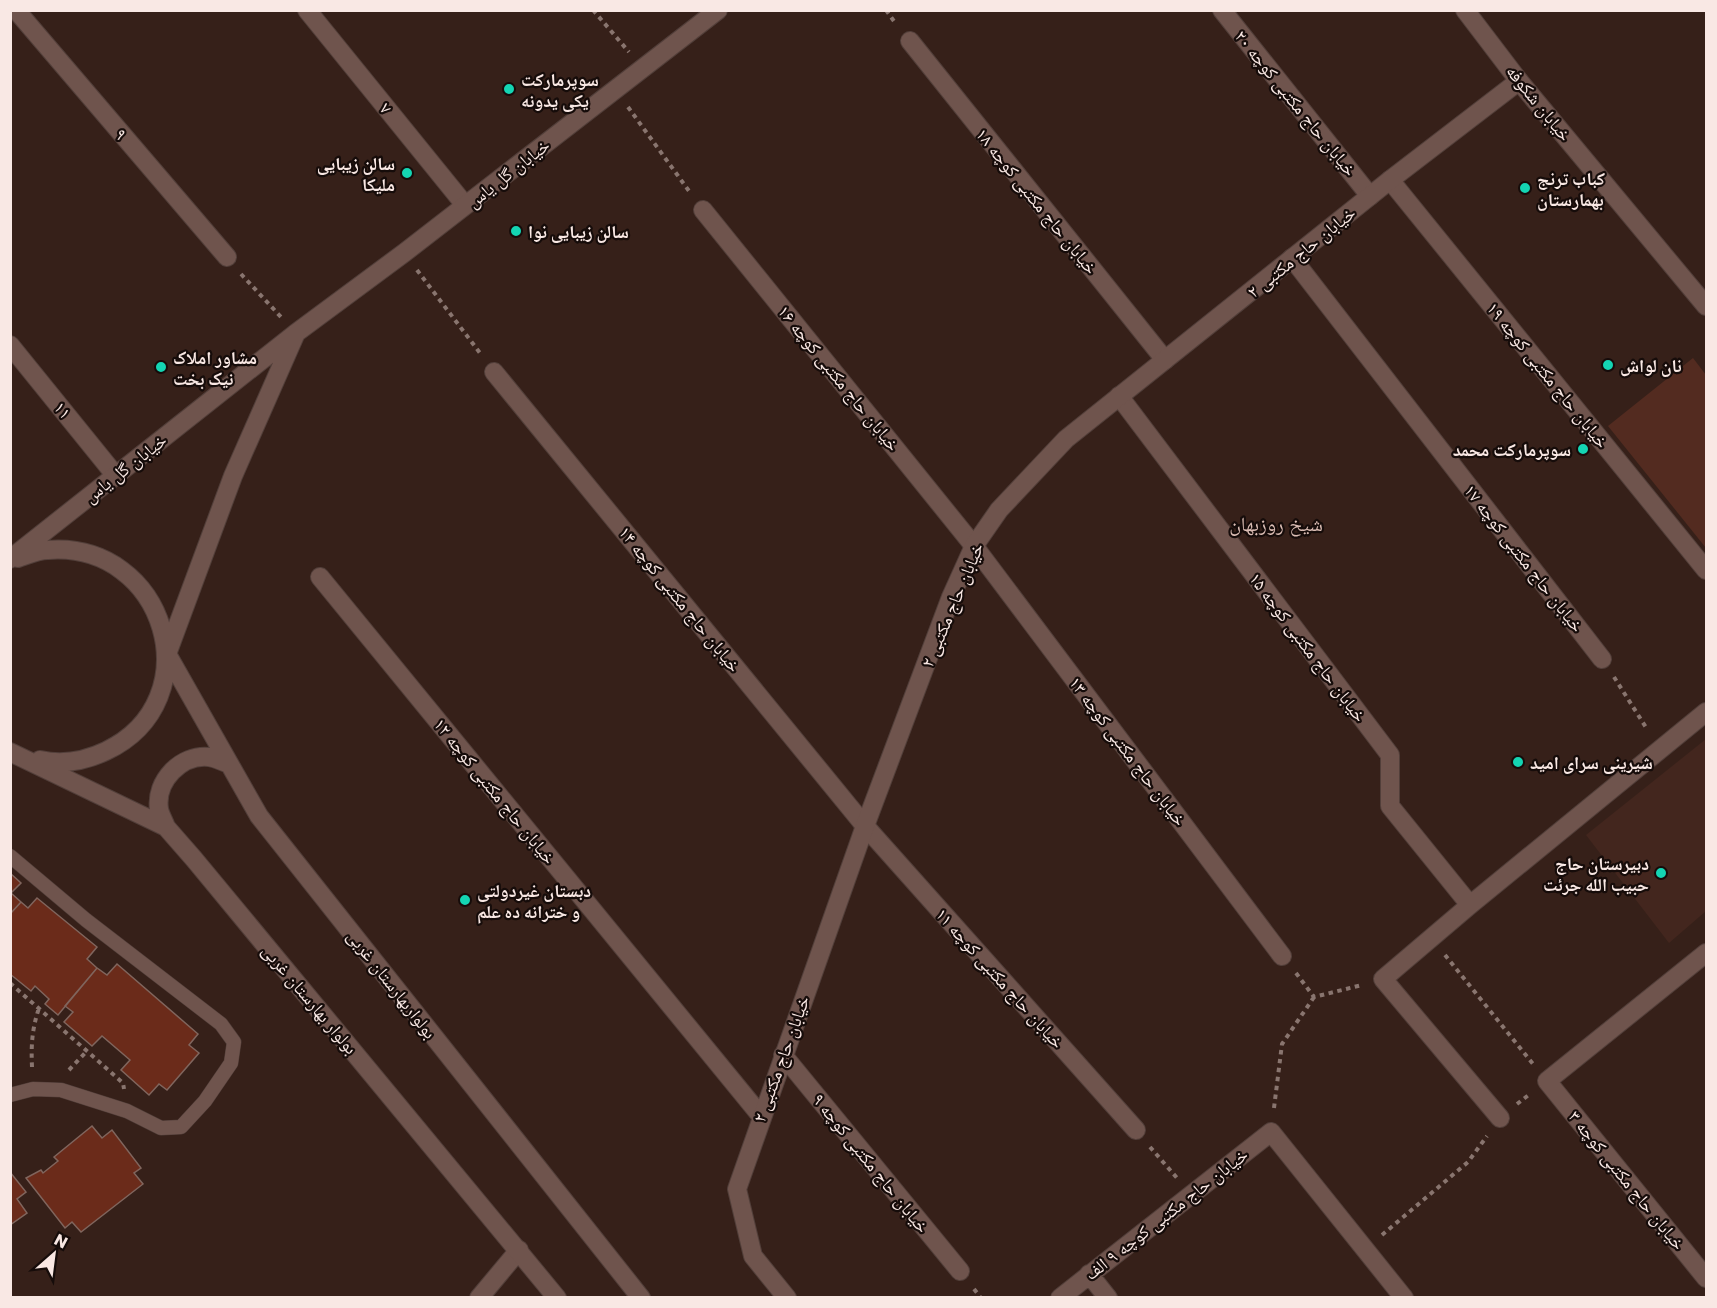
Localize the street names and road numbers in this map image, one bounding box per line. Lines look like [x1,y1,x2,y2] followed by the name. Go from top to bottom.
[1229,25,1363,181] street label: خیابان حاج مکتبی کوچه ۲۰
[1500,60,1578,146] street label: خیابان شکوفه
[374,97,398,119] street label: ۷
[109,123,133,145] street label: ۹
[970,123,1104,279] street label: خیابان حاج مکتبی کوچه ۱۸
[461,133,555,213] street label: خیابان گل یاس
[1241,200,1361,304] street label: خیابان حاج مکتبی ۲
[1481,297,1615,453] street label: خیابان حاج مکتبی کوچه ۱۹
[772,300,906,456] street label: خیابان حاج مکتبی کوچه ۱۶
[48,396,78,424] street label: ۱۱
[78,428,172,508] street label: خیابان گل یاس
[1458,479,1590,637] street label: خیابان حاج مکتبی کوچه ۱۷
[613,521,747,677] street label: خیابان حاج مکتبی کوچه ۱۴
[914,539,990,671] street label: خیابان حاج مکتبی ۲
[1243,567,1373,727] street label: خیابان حاج مکتبی کوچه ۱۵
[1063,671,1193,831] street label: خیابان حاج مکتبی کوچه ۱۳
[428,713,562,869] street label: خیابان حاج مکتبی کوچه ۱۲
[930,902,1070,1054] street label: خیابان حاج مکتبی کوچه ۱۱
[341,924,443,1044] street label: بولواربهارستان غربی
[256,939,364,1059] street label: بولوار بهارستان غربی
[746,992,816,1126] street label: خیابان حاج مکتبی ۲
[807,1088,935,1238] street label: خیابان حاج مکتبی کوچه ۹
[1563,1105,1691,1255] street label: خیابان حاج مکتبی کوچه ۳
[1079,1142,1253,1286] street label: خیابان حاج مکتبی کوچه ۹ الف

